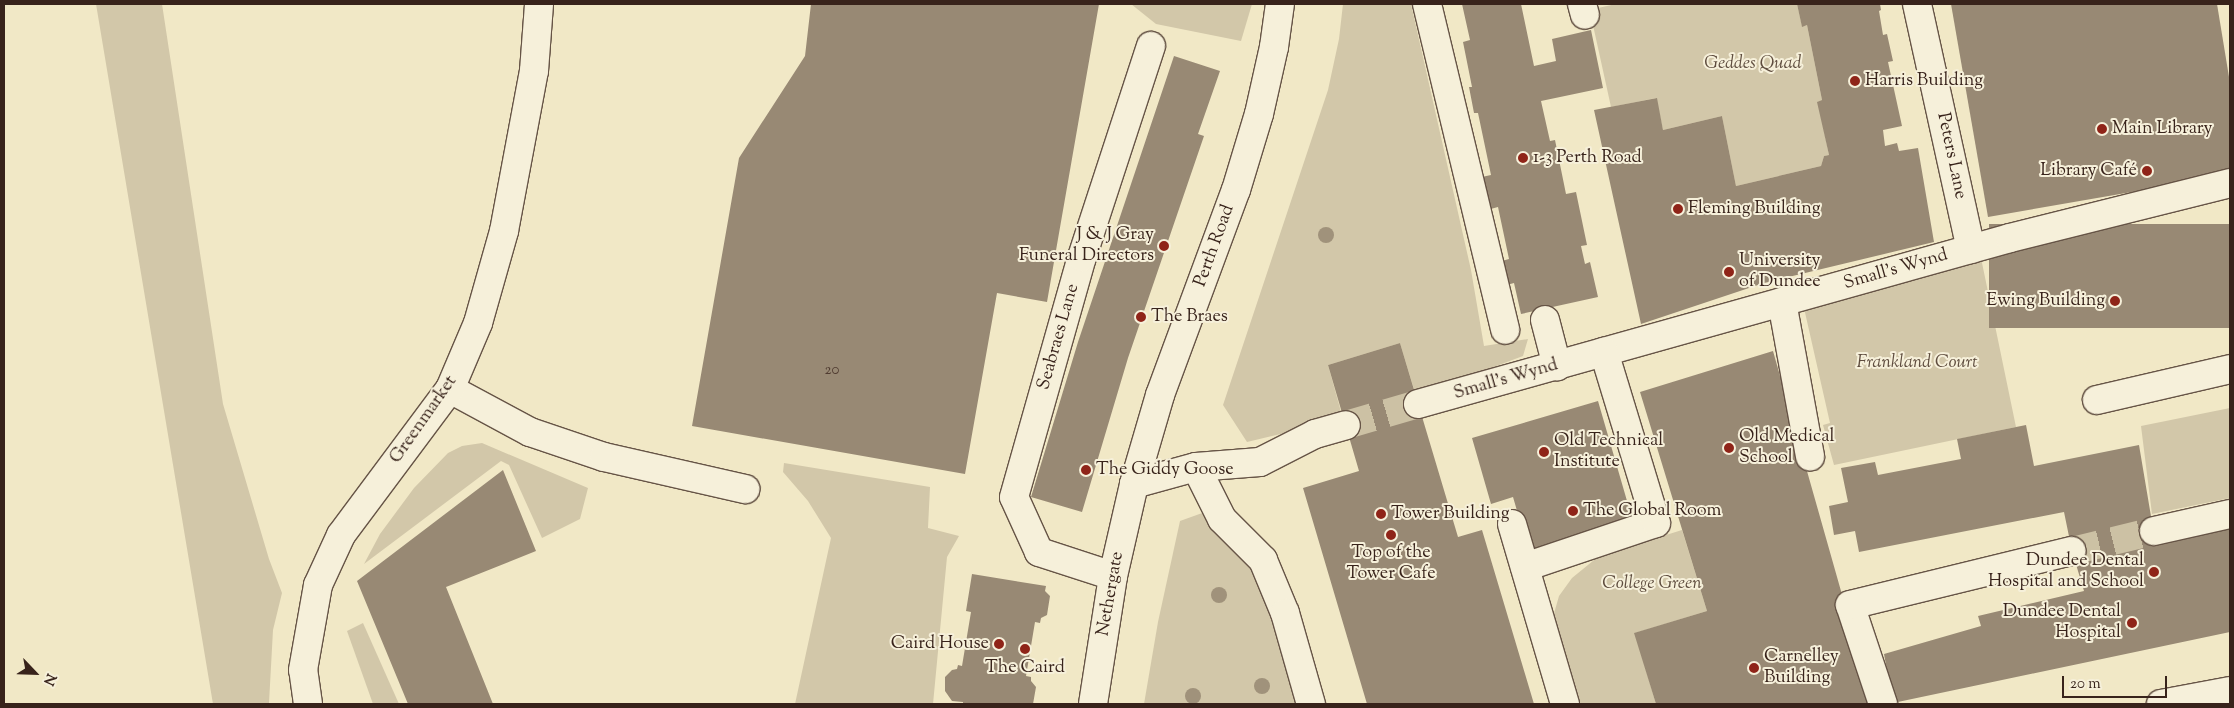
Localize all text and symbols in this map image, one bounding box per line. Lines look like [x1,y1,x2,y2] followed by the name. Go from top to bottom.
[1704,53,1802,75] park label: Geddes Quad
[1865,70,1983,92] place label: Harris Building
[1849,75,1861,87] marker: Harris Building
[1931,111,1971,201] street label: Peters Lane
[2112,118,2213,140] place label: Main Library
[2096,123,2108,135] marker: Main Library
[1533,147,1642,169] place label: 1-3 Perth Road
[1517,152,1529,164] marker: 1-3 Perth Road
[2040,160,2137,182] place label: Library Café
[2141,165,2153,177] marker: Library Café
[1688,198,1820,220] place label: Fleming Building
[1190,202,1240,290] street label: Perth Road
[1672,203,1684,215] marker: Fleming Building
[1019,225,1154,268] place label: J & J Gray Funeral Directors
[1158,240,1170,252] marker: J & J Gray Funeral Directors
[1841,245,1951,295] street label: Small's Wynd
[1739,251,1821,294] place label: University of Dundee
[1723,266,1735,278] marker: University of Dundee
[1034,282,1084,392] street label: Seabraes Lane
[1986,290,2105,312] place label: Ewing Building
[2109,295,2121,307] marker: Ewing Building
[1151,306,1228,328] place label: The Braes
[1135,311,1147,323] marker: The Braes
[1856,352,1978,374] park label: Frankland Court
[1451,355,1561,405] street label: Small's Wynd
[825,362,839,380] house number: 20
[386,372,462,468] street label: Greenmarket
[1739,427,1835,469] place label: Old Medical School
[1554,431,1663,474] place label: Old Technical Institute
[1723,442,1735,454] marker: Old Medical School
[1538,446,1550,458] marker: Old Technical Institute
[1096,459,1234,481] place label: The Giddy Goose
[1080,464,1092,476] marker: The Giddy Goose
[1583,500,1721,522] place label: The Global Room
[1391,503,1509,525] place label: Tower Building
[1567,505,1579,517] marker: The Global Room
[1375,508,1387,520] marker: Tower Building
[1385,529,1397,541] marker: Top of the Tower Cafe
[1346,543,1436,586] place label: Top of the Tower Cafe
[1093,550,1129,638] street label: Nethergate
[1988,551,2144,594] place label: Dundee Dental Hospital and School
[2148,566,2160,578] marker: Dundee Dental Hospital and School
[1602,573,1702,595] park label: College Green
[2003,602,2121,644] place label: Dundee Dental Hospital
[2125,616,2139,630] marker: Dundee Dental Hospital
[891,633,989,655] place label: Caird House
[993,638,1005,650] marker: Caird House
[1019,643,1031,655] marker: The Caird
[1764,647,1839,690] place label: Carnelley Building
[10,648,60,698] north arrow
[985,657,1065,679] place label: The Caird
[1748,662,1760,674] marker: Carnelley Building
[2064,666,2169,698] scale bar
[37,670,60,688] text: N
[2070,674,2101,695] text: 20 m

